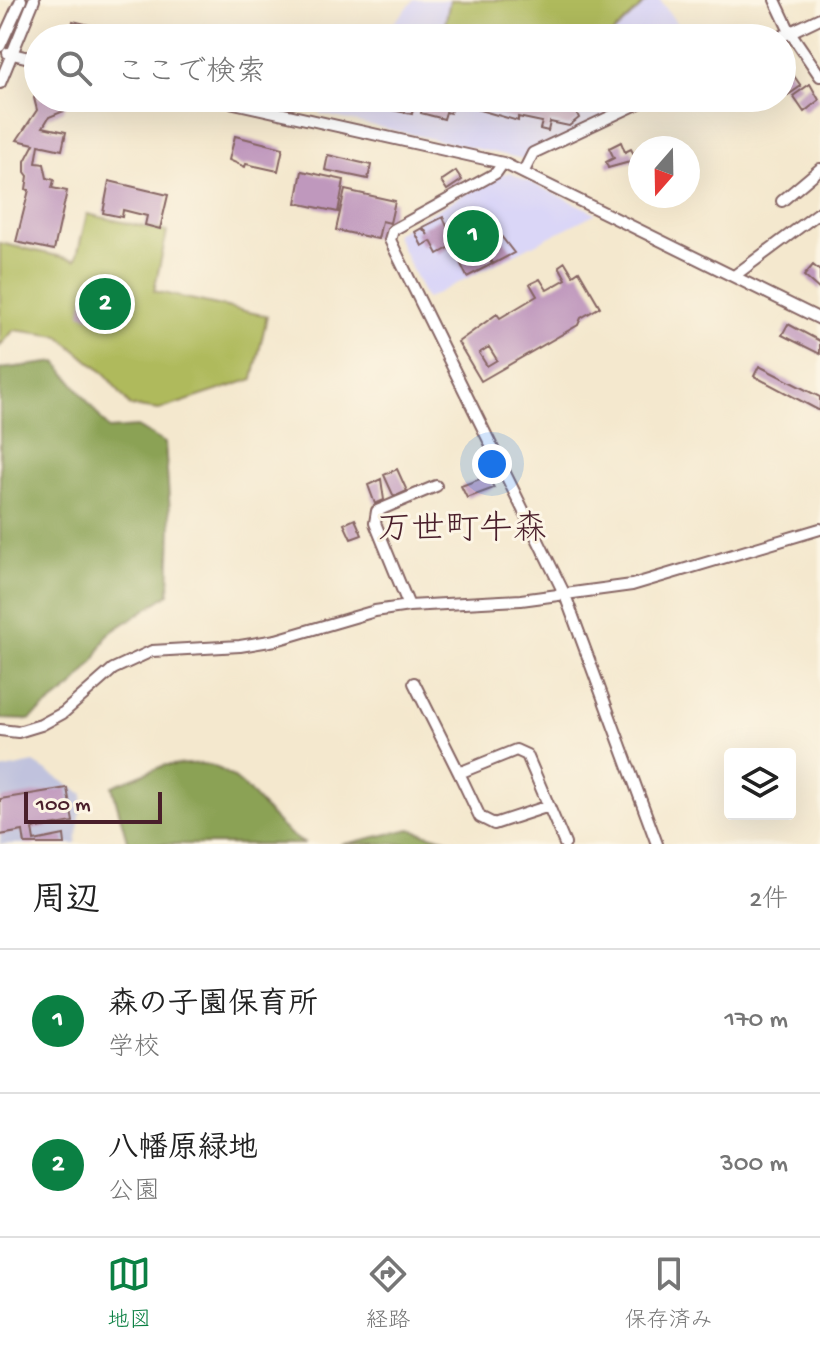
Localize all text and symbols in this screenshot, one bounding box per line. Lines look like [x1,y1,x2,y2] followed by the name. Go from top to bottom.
[24,24,796,112] search box
[52,46,96,90] icon: search
[116,57,266,92] text: ここで検索
[628,136,700,208] north arrow
[447,206,499,266] pin: 1
[79,274,131,334] pin: 2
[472,444,512,484] your location
[377,510,547,552] district label: 万世町牛森
[724,748,796,820] map controls
[724,748,796,820] button: layers
[24,788,162,824] scale bar
[36,793,91,819] text: 100 m
[32,883,100,923] text: 周辺
[749,886,788,917] text: 2件
[108,989,318,1024] text: 森の子園保育所
[53,1006,63,1037] text: 1
[725,1006,788,1037] text: 170 m
[108,1034,160,1065] text: 学校
[108,1133,258,1168] text: 八幡原緑地
[52,1150,64,1181] text: 2
[720,1150,788,1181] text: 300 m
[108,1178,160,1209] text: 公園
[107,1252,151,1335] tab: 地図
[366,1252,410,1335] tab: 経路
[625,1252,713,1335] tab: 保存済み

